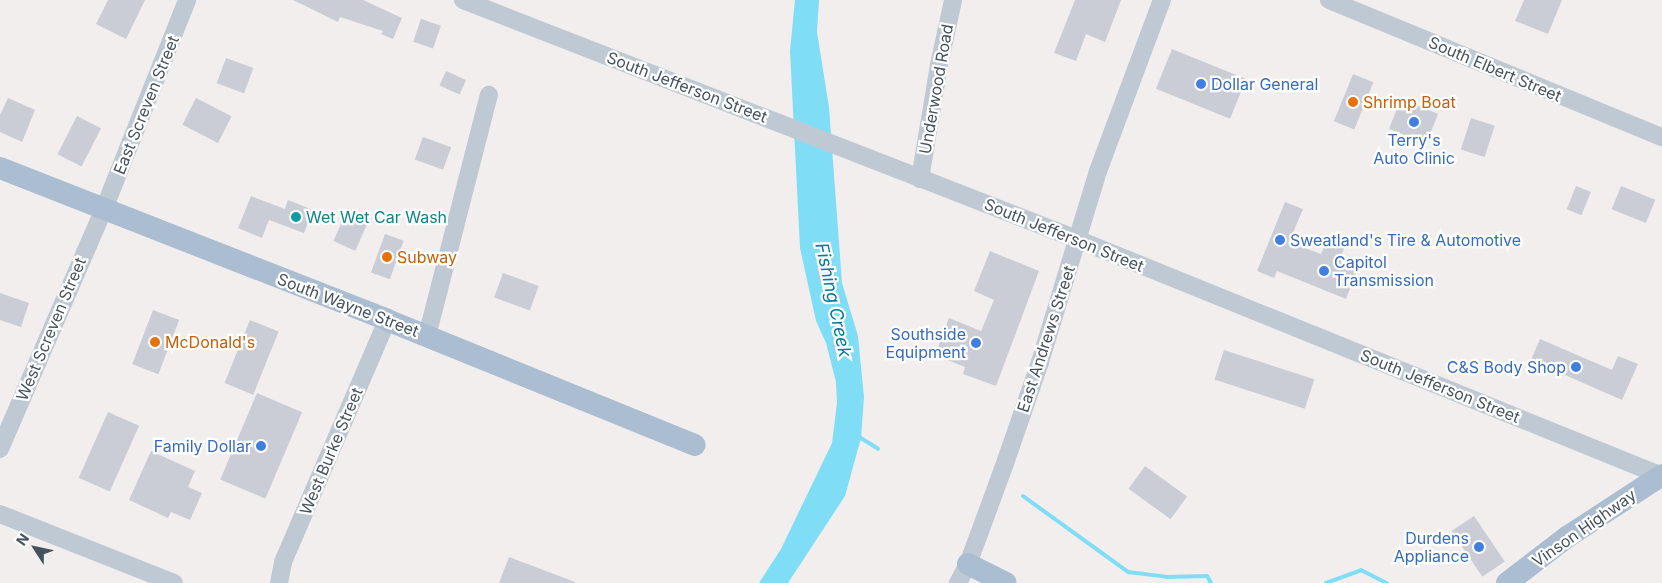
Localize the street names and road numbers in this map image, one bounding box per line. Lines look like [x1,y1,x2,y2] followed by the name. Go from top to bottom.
[915,23,957,155] street label: Underwood Road
[1426,32,1564,106] street label: South Elbert Street
[109,33,183,177] street label: East Screven Street
[604,48,770,126] street label: South Jefferson Street
[981,194,1147,276] street label: South Jefferson Street
[12,254,90,404] street label: West Screven Street
[1013,263,1079,415] street label: East Andrews Street
[275,269,421,341] street label: South Wayne Street
[1357,345,1523,427] street label: South Jefferson Street
[296,385,366,517] street label: West Burke Street
[1528,485,1640,571] street label: Vinson Highway

